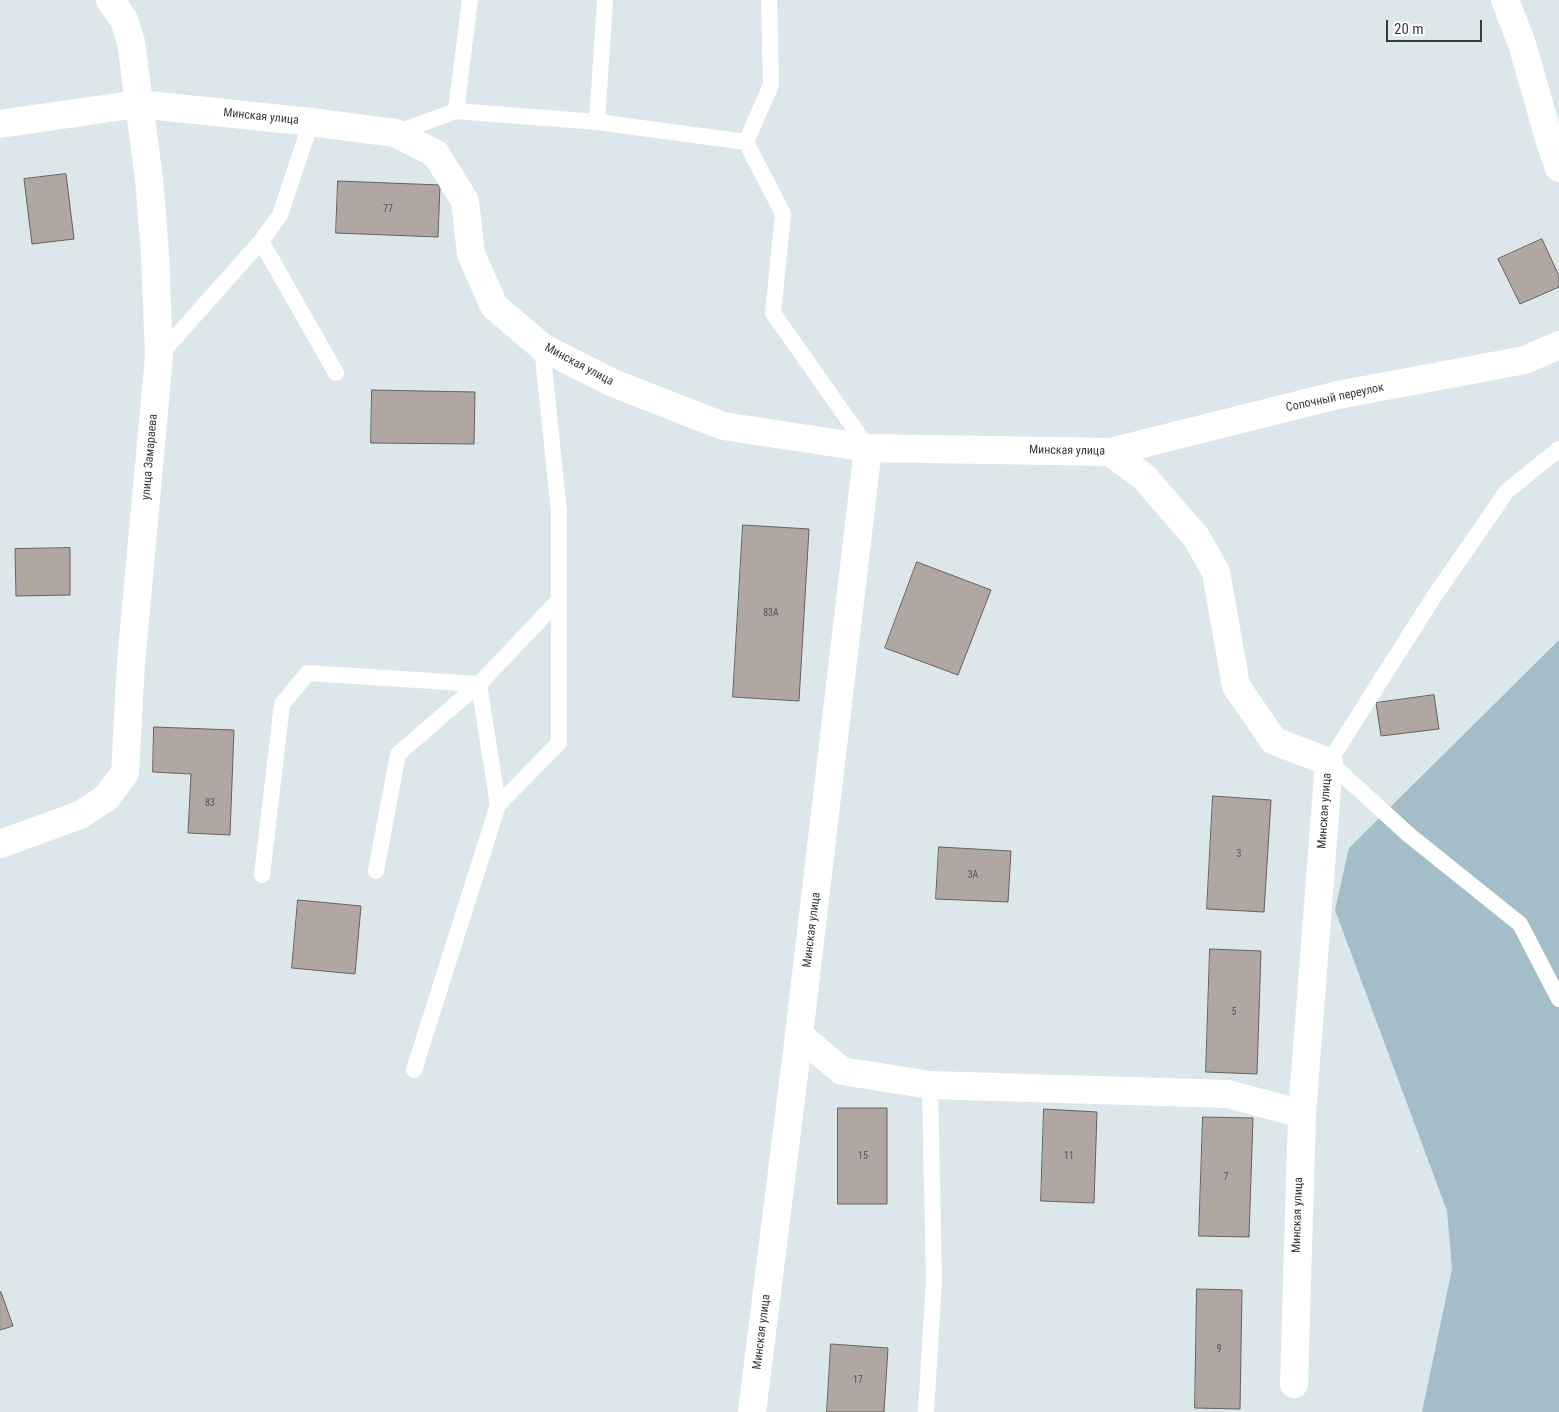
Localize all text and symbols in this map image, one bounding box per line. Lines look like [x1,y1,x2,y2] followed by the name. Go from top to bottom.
[1389,10,1485,42] scale bar
[1394,20,1424,38] text: 20 m
[222,106,300,128] street label: Минская улица
[383,203,393,215] house number: 77
[542,341,616,389] street label: Минская улица
[1285,381,1385,415] street label: Сопочный переулок
[139,413,161,501] street label: улица Замараева
[1029,443,1105,459] street label: Минская улица
[763,607,779,619] house number: 83А
[1315,773,1335,849] street label: Минская улица
[205,797,215,809] house number: 83
[1237,848,1241,860] house number: 3
[968,869,978,881] house number: 3А
[800,891,824,969] street label: Минская улица
[1232,1006,1236,1018] house number: 5
[858,1150,868,1162] house number: 15
[1064,1150,1074,1162] house number: 11
[1224,1171,1228,1183] house number: 7
[1289,1177,1307,1253] street label: Минская улица
[750,1293,774,1371] street label: Минская улица
[1217,1343,1221,1355] house number: 9
[853,1374,863,1386] house number: 17

